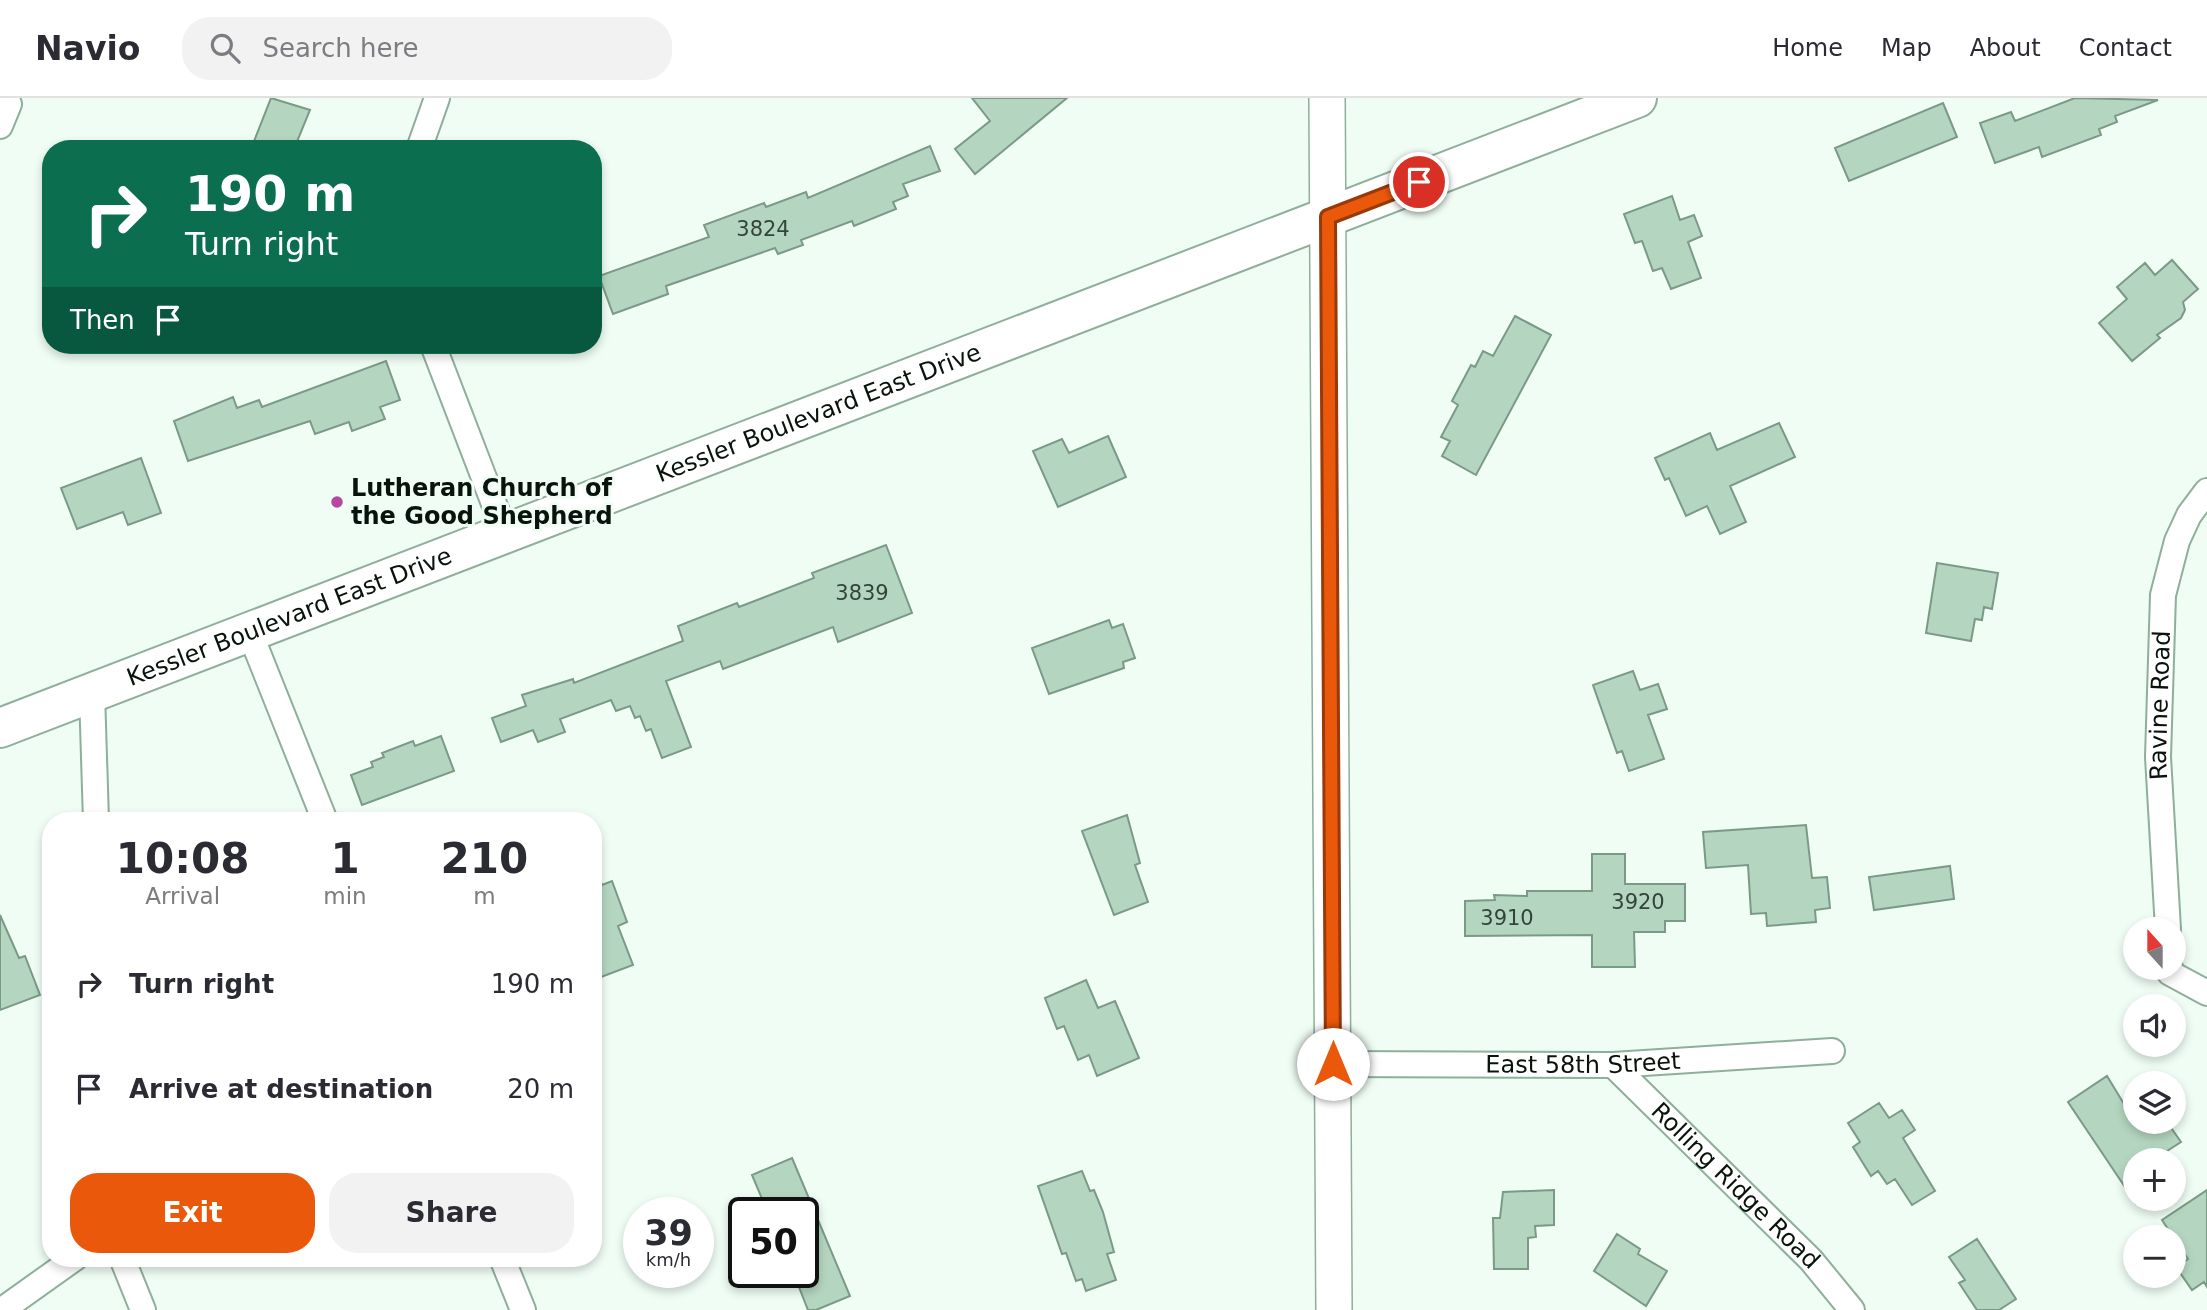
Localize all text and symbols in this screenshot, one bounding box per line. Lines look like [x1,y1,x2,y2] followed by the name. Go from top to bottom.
[182,17,672,80] search box
[35,29,140,68] text: Navio
[206,29,244,67] icon: search
[262,33,419,63] text: Search here
[1772,34,1843,62] text: Home
[1881,34,1932,62] text: Map
[1970,34,2041,62] text: About
[2079,34,2172,62] text: Contact
[1389,152,1449,212] pin
[1400,163,1438,201] icon: arrive
[185,166,355,223] text: 190 m
[70,168,161,259] icon: right
[736,217,790,241] house number: 3824
[185,225,338,263] text: Turn right
[149,301,187,339] icon: arrive
[70,305,135,335] text: Then
[652,338,985,488] street label: Kessler Boulevard East Drive
[351,474,613,530] place label: Lutheran Church of the Good Shepherd
[329,494,345,510] marker: Lutheran Church of the Good Shepherd
[123,541,456,692] street label: Kessler Boulevard East Drive
[835,581,889,605] house number: 3839
[2144,630,2176,781] street label: Ravine Road
[116,834,250,883] text: 10:08
[330,834,360,883] text: 1
[441,834,528,883] text: 210
[145,883,220,909] text: Arrival
[323,883,367,909] text: min
[473,883,496,909] text: m
[1611,890,1665,914] house number: 3920
[1480,906,1534,930] house number: 3910
[2123,917,2186,980] north arrow
[2123,917,2186,1288] map controls
[70,965,108,1003] icon: right
[129,969,274,999] text: Turn right
[491,969,574,999] text: 190 m
[2123,994,2186,1057] button: sound
[1296,1027,1370,1101] position arrow
[1485,1047,1681,1079] street label: East 58th Street
[70,1070,108,1108] icon: arrive
[2123,1071,2186,1134] button: layers
[129,1074,433,1104] text: Arrive at destination
[507,1074,574,1104] text: 20 m
[1646,1097,1825,1275] street label: Rolling Ridge Road
[2123,1148,2186,1211] button: +
[70,1173,315,1253] button: Exit
[329,1173,574,1253] button: Share
[728,1197,819,1288] speed limit sign: 50
[644,1213,693,1253] text: 39
[2123,1225,2186,1288] button: −
[646,1249,691,1270] text: km/h

